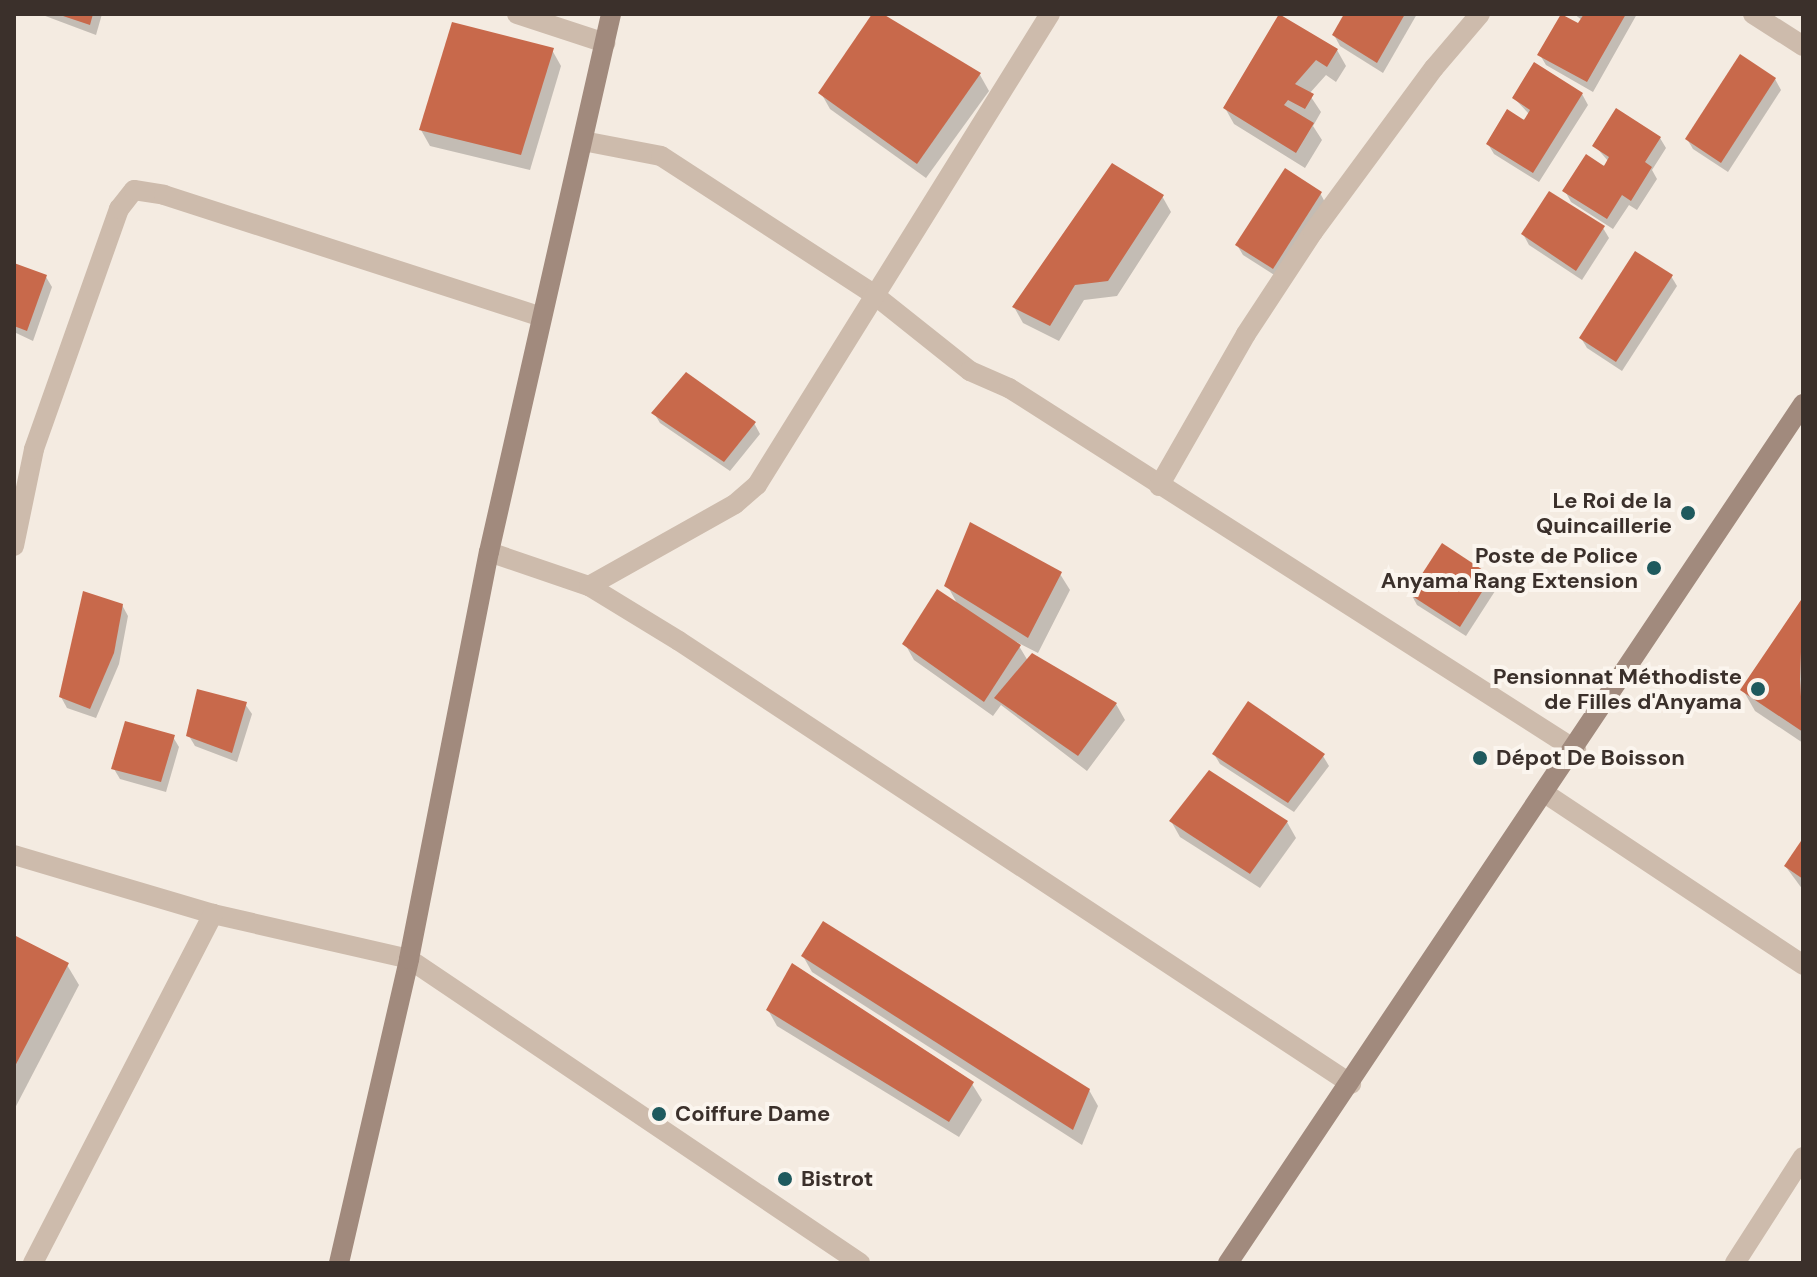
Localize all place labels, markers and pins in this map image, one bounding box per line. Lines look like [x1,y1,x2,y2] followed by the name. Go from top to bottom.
[1536,487,1672,538] place label: Le Roi de la Quincaillerie
[1679,504,1697,522] marker: Le Roi de la Quincaillerie
[1381,542,1638,594] place label: Poste de Police Anyama Rang Extension
[1645,559,1663,577] marker: Poste de Police Anyama Rang Extension
[1493,663,1742,714] place label: Pensionnat Méthodiste de Filles d'Anyama
[1749,680,1767,698] marker: Pensionnat Méthodiste de Filles d'Anyama
[1496,745,1685,771] place label: Dépot De Boisson
[1471,749,1489,767] marker: Dépot De Boisson
[675,1101,830,1127] place label: Coiffure Dame
[650,1105,668,1123] marker: Coiffure Dame
[801,1166,873,1192] place label: Bistrot
[776,1170,794,1188] marker: Bistrot

